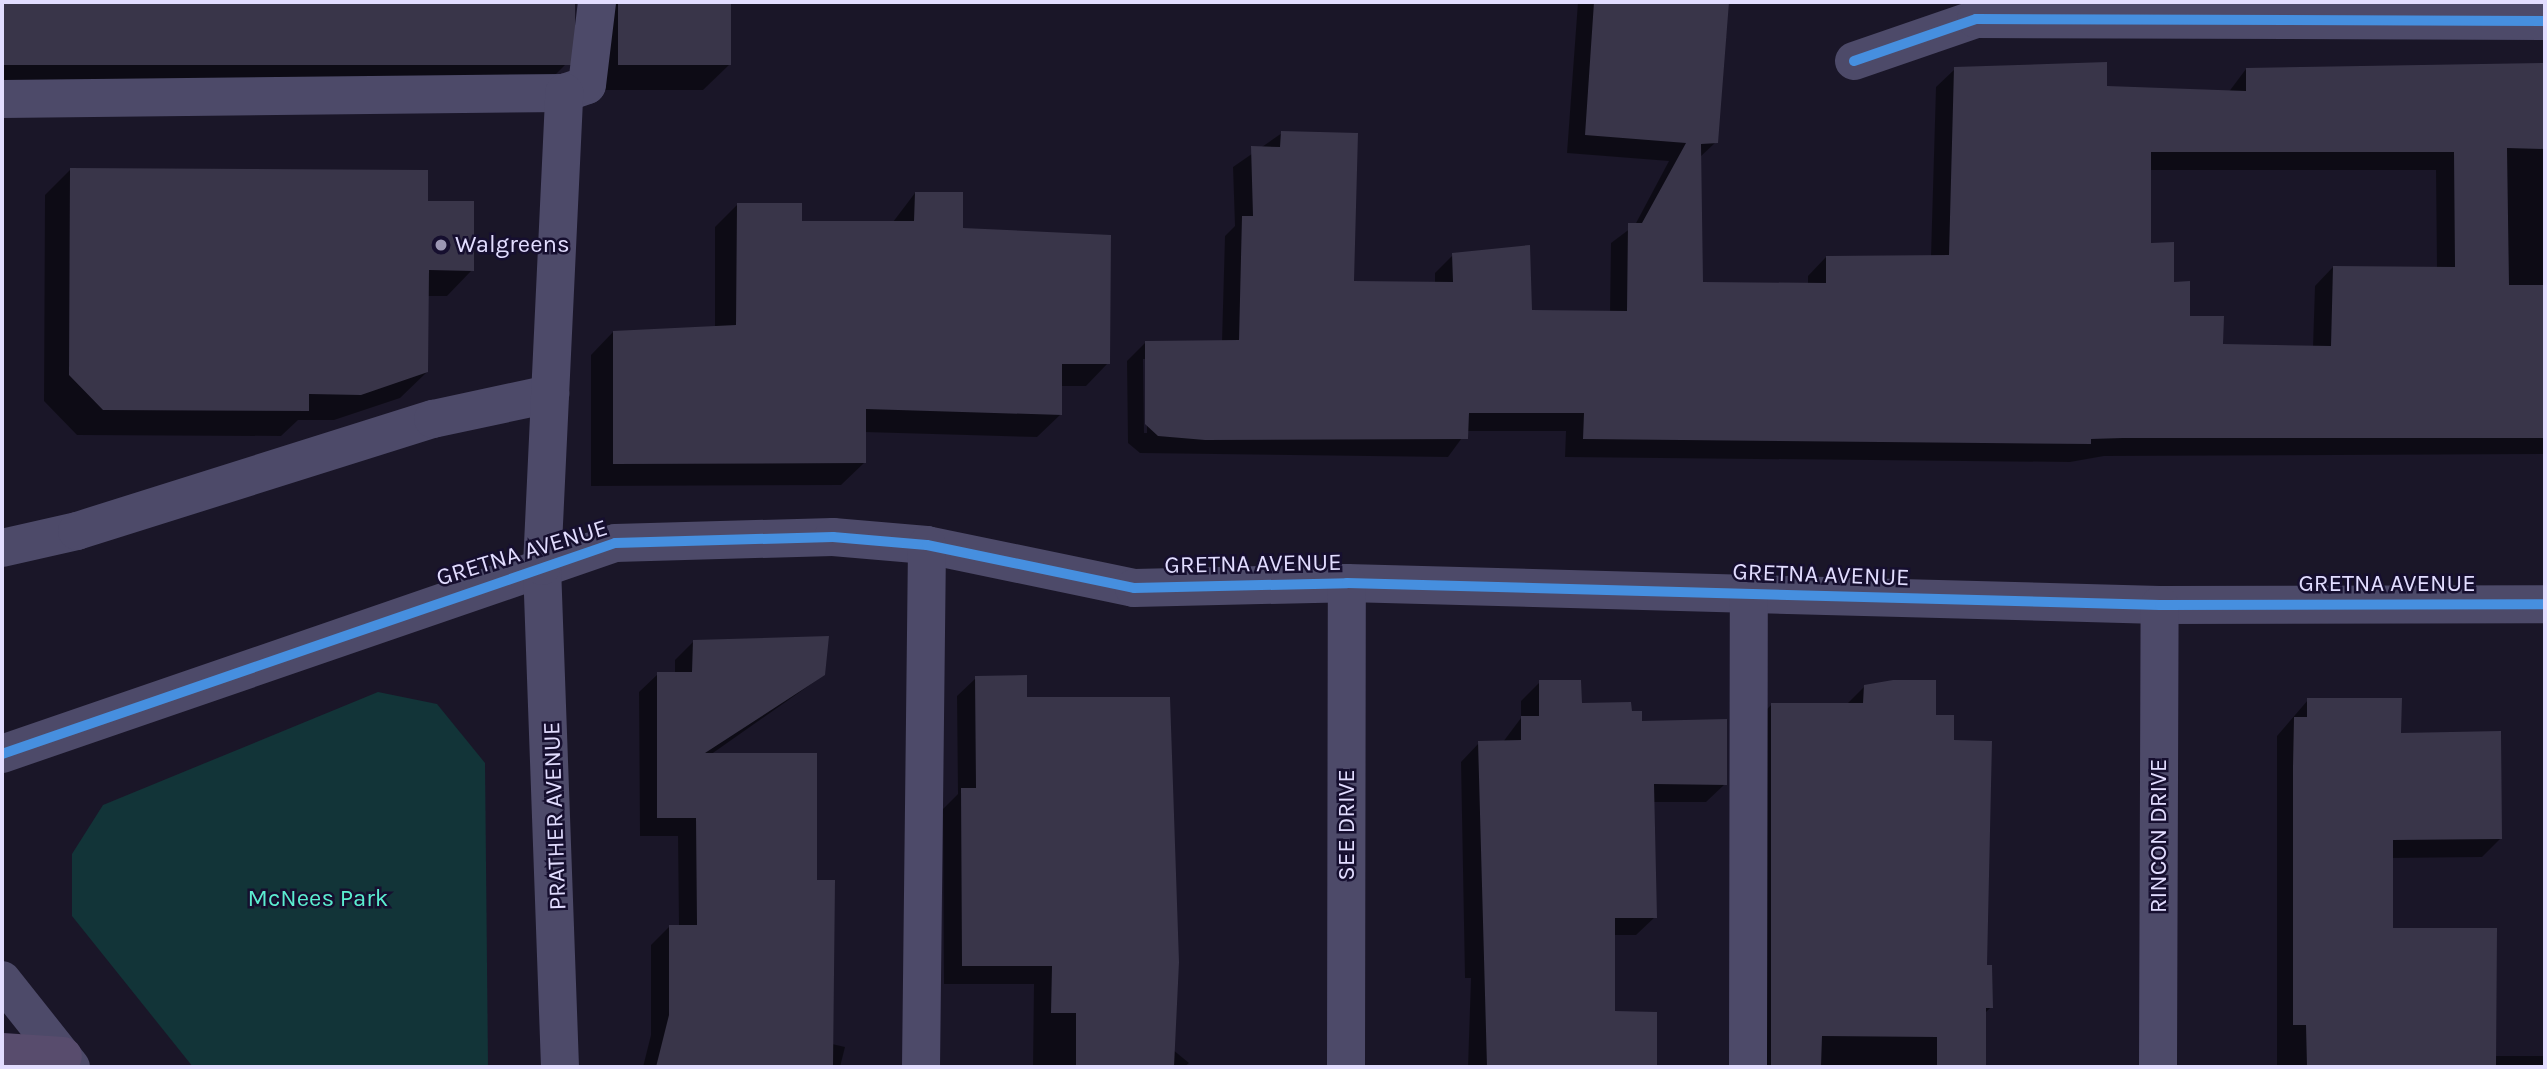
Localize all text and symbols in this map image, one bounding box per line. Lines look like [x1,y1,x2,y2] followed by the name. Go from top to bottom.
[455,231,570,259] place label: Walgreens
[433,237,449,253] marker: Walgreens
[433,513,611,593] street label: GRETNA AVENUE
[1164,548,1342,580] street label: GRETNA AVENUE
[1732,558,1910,592] street label: GRETNA AVENUE
[2298,570,2476,598] street label: GRETNA AVENUE
[537,721,573,911] street label: PRATHER AVENUE
[2145,759,2173,913] street label: RINCON DRIVE
[1333,769,1361,881] street label: SEE DRIVE
[248,885,388,913] park label: McNees Park

